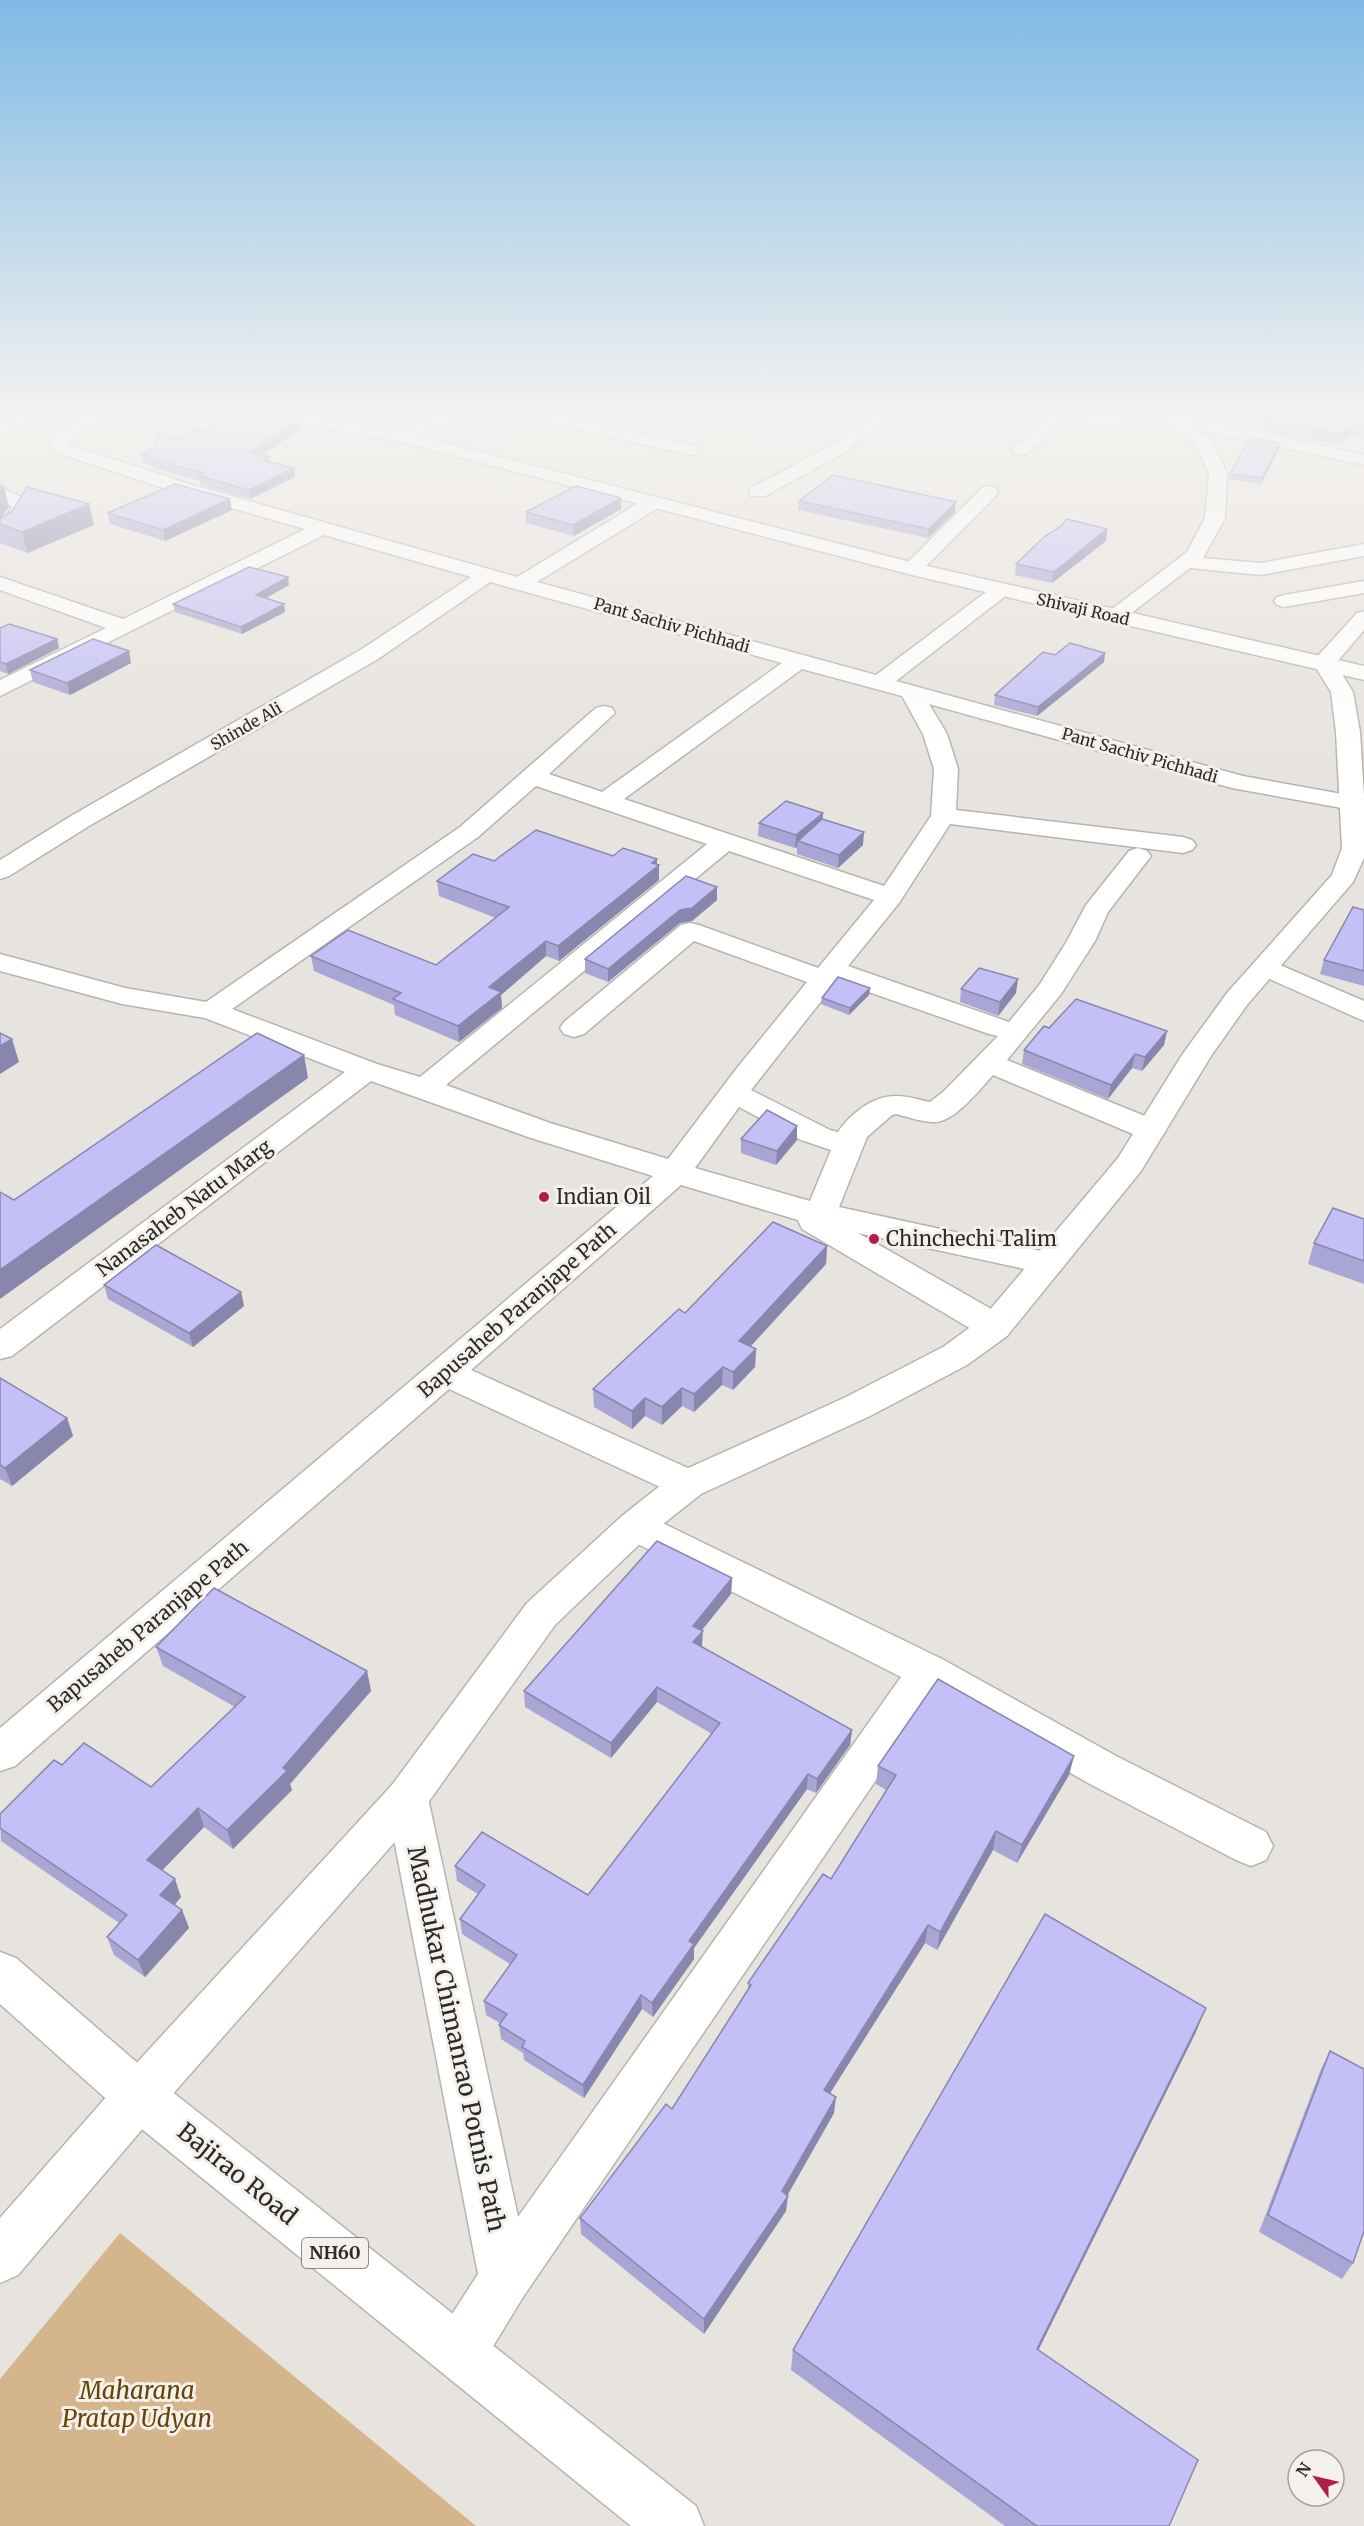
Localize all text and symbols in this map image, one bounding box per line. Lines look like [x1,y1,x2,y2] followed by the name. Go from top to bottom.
[1035,589,1132,629] street label: Shivaji Road
[592,593,752,657] street label: Pant Sachiv Pichhadi
[207,698,285,754] street label: Shinde Ali
[1060,723,1220,787] street label: Pant Sachiv Pichhadi
[91,1133,276,1282] street label: Nanasaheb Natu Marg
[556,1184,651,1209] place label: Indian Oil
[537,1190,551,1204] marker: Indian Oil
[412,1217,621,1403] street label: Bapusaheb Paranjape Path
[886,1226,1057,1251] place label: Chinchechi Talim
[867,1232,881,1246] marker: Chinchechi Talim
[42,1534,253,1717] street label: Bapusaheb Paranjape Path
[400,1843,513,2235] street label: Madhukar Chimanrao Potnis Path
[171,2116,304,2231] street label: Bajirao Road
[302,2238,368,2268] road number: NH60
[62,2375,212,2434] park label: Maharana Pratap Udyan
[1286,2448,1346,2508] north arrow
[1292,2458,1316,2480] text: N

